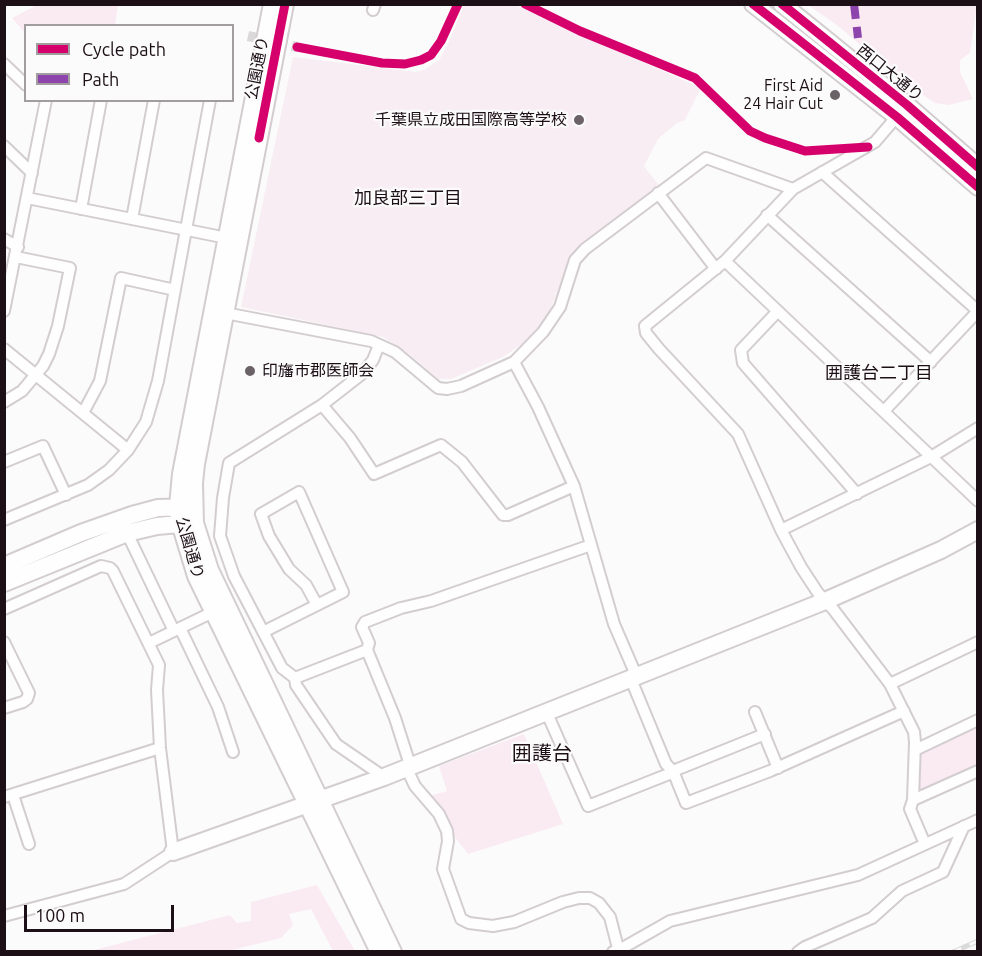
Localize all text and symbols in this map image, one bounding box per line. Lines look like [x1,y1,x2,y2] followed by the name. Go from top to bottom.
[24,24,234,102] legend
[241,35,273,101] street label: 公園通り
[82,39,166,59] text: Cycle path
[853,40,927,106] street label: 西口大通り
[82,69,119,89] text: Path
[743,76,823,114] place label: First Aid 24 Hair Cut
[828,88,842,102] marker: First Aid 24 Hair Cut
[375,110,567,130] place label: 千葉県立成田国際高等学校
[572,113,586,127] marker: 千葉県立成田国際高等学校
[354,187,462,209] district label: 加良部三丁目
[262,361,374,381] place label: 印旛市郡医師会
[825,362,933,384] district label: 囲護台二丁目
[243,364,257,378] marker: 印旛市郡医師会
[172,515,208,581] street label: 公園通り
[512,741,572,765] district label: 囲護台
[27,893,177,931] scale bar
[35,905,85,925] text: 100 m

